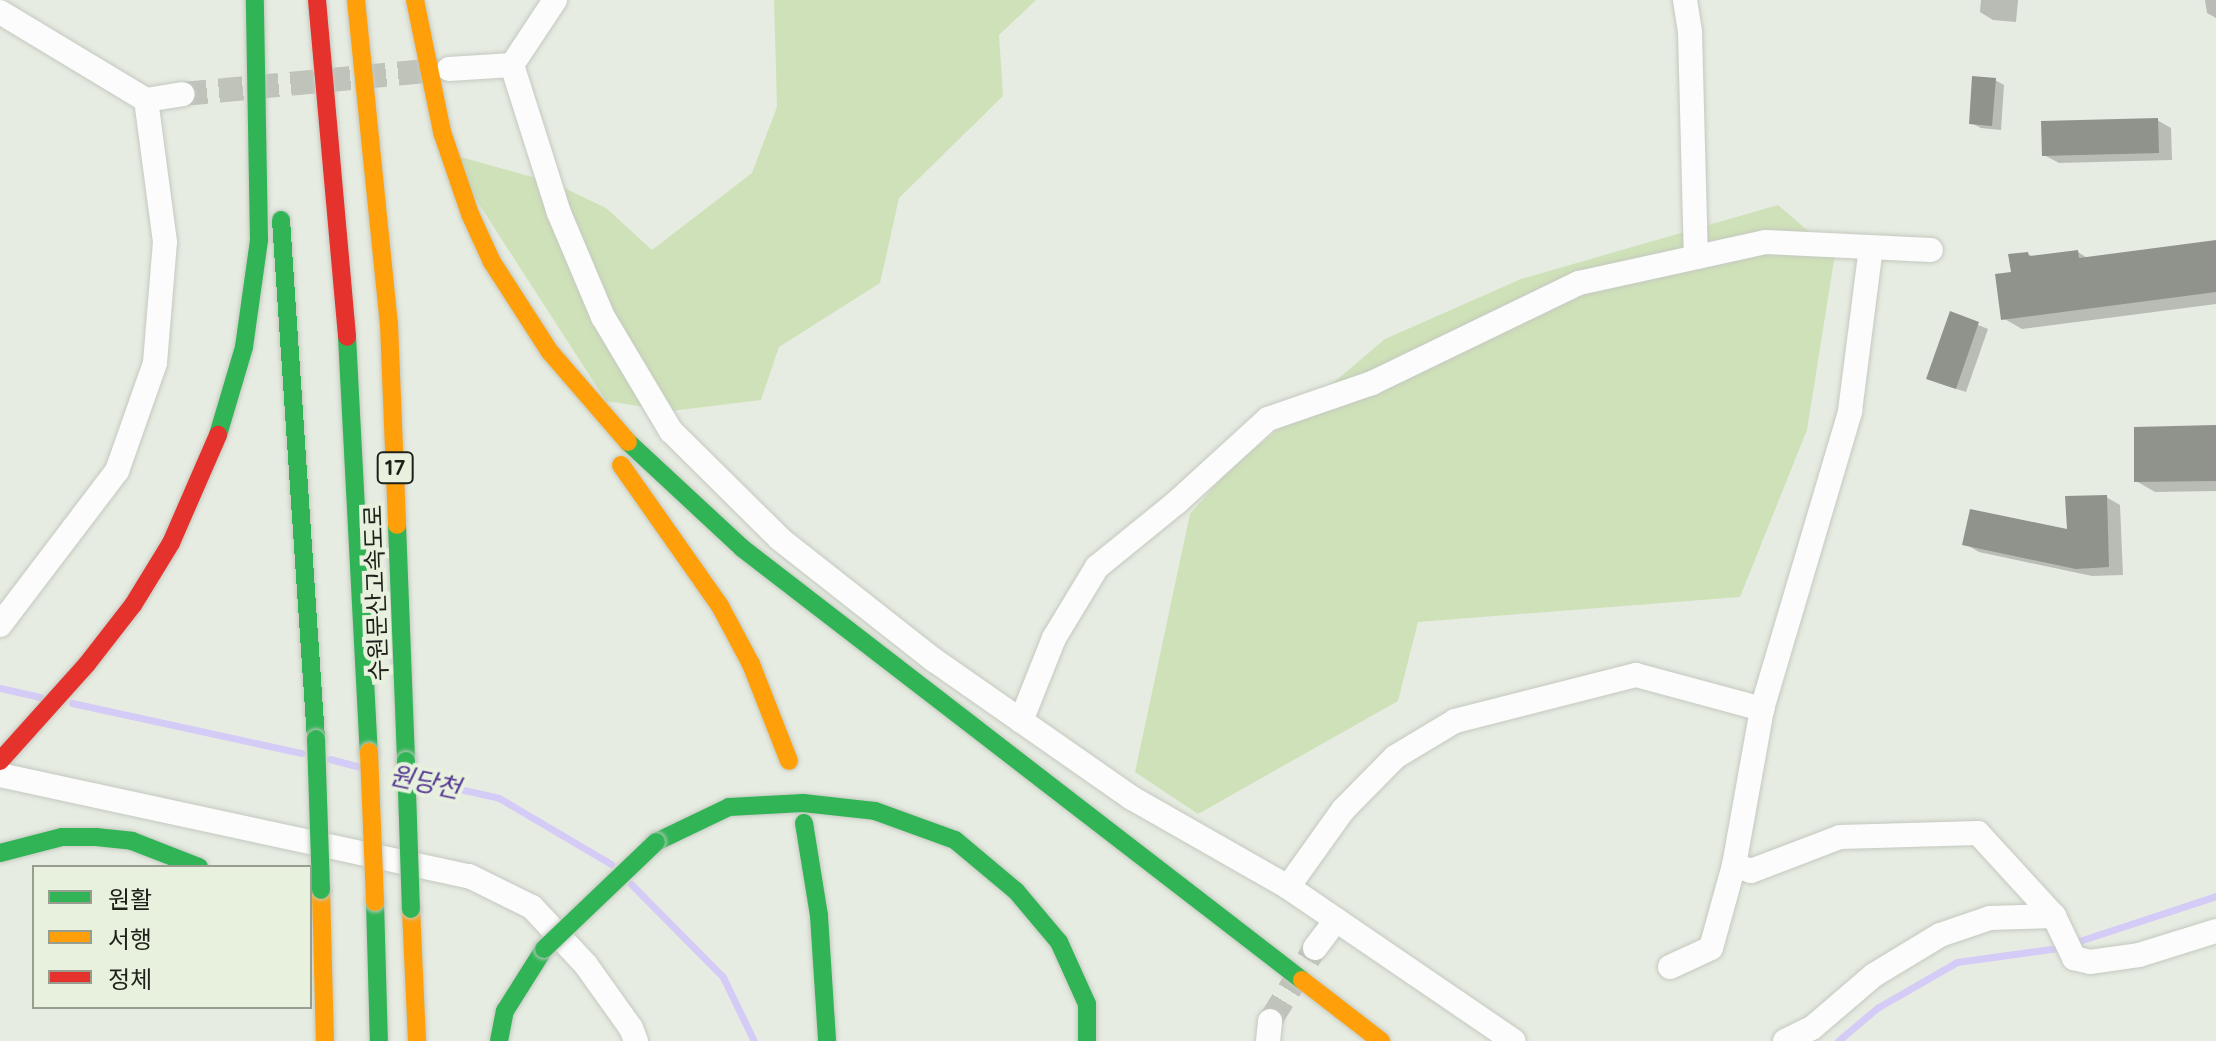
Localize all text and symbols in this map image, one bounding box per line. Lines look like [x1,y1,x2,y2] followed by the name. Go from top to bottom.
[375,450,415,486] road number: 17
[359,504,393,682] street label: 수원문산고속도로
[387,759,463,805] water label: 원당천
[32,865,312,1009] legend
[108,884,152,914] text: 원활
[108,924,152,954] text: 서행
[108,964,152,994] text: 정체

